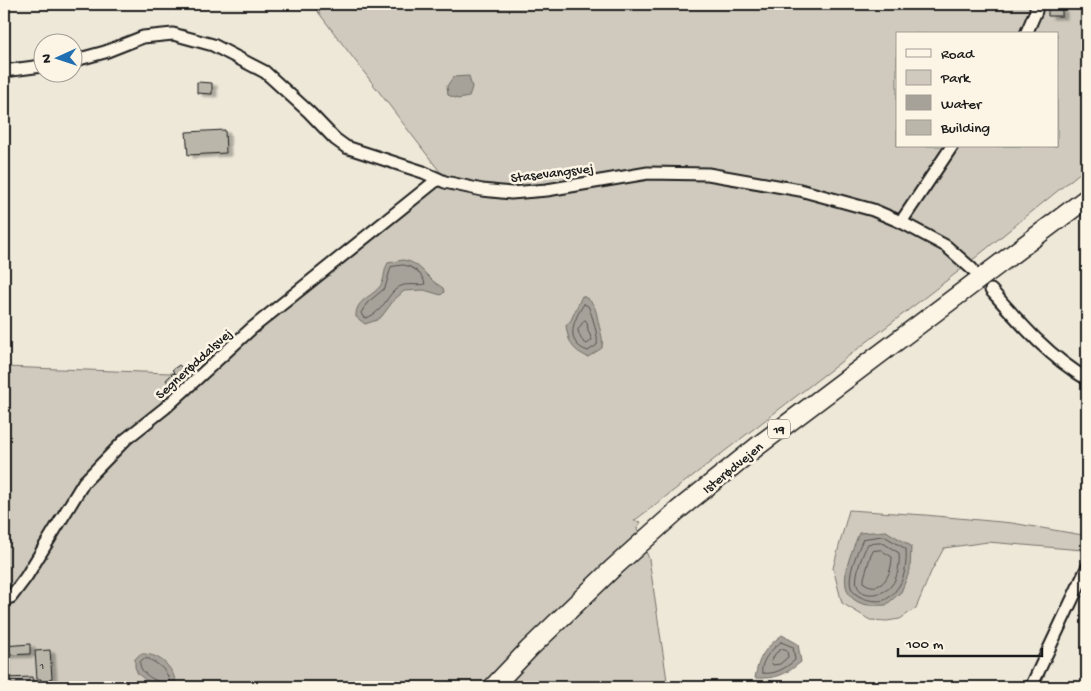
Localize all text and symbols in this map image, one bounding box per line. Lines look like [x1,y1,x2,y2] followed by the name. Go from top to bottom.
[32,32,82,82] north arrow
[896,32,1058,148] legend
[941,46,975,64] text: Road
[39,54,56,64] text: N
[940,70,971,88] text: Park
[941,96,983,114] text: Water
[940,120,990,138] text: Building
[510,161,595,188] street label: Stasevangsvej
[153,326,237,404] street label: Segnerøddalsvej
[768,419,790,438] road number: 19
[700,439,768,499] street label: Isterødvejen
[898,626,1042,658] scale bar
[905,636,944,654] text: 100 m
[39,661,44,673] house number: 1

